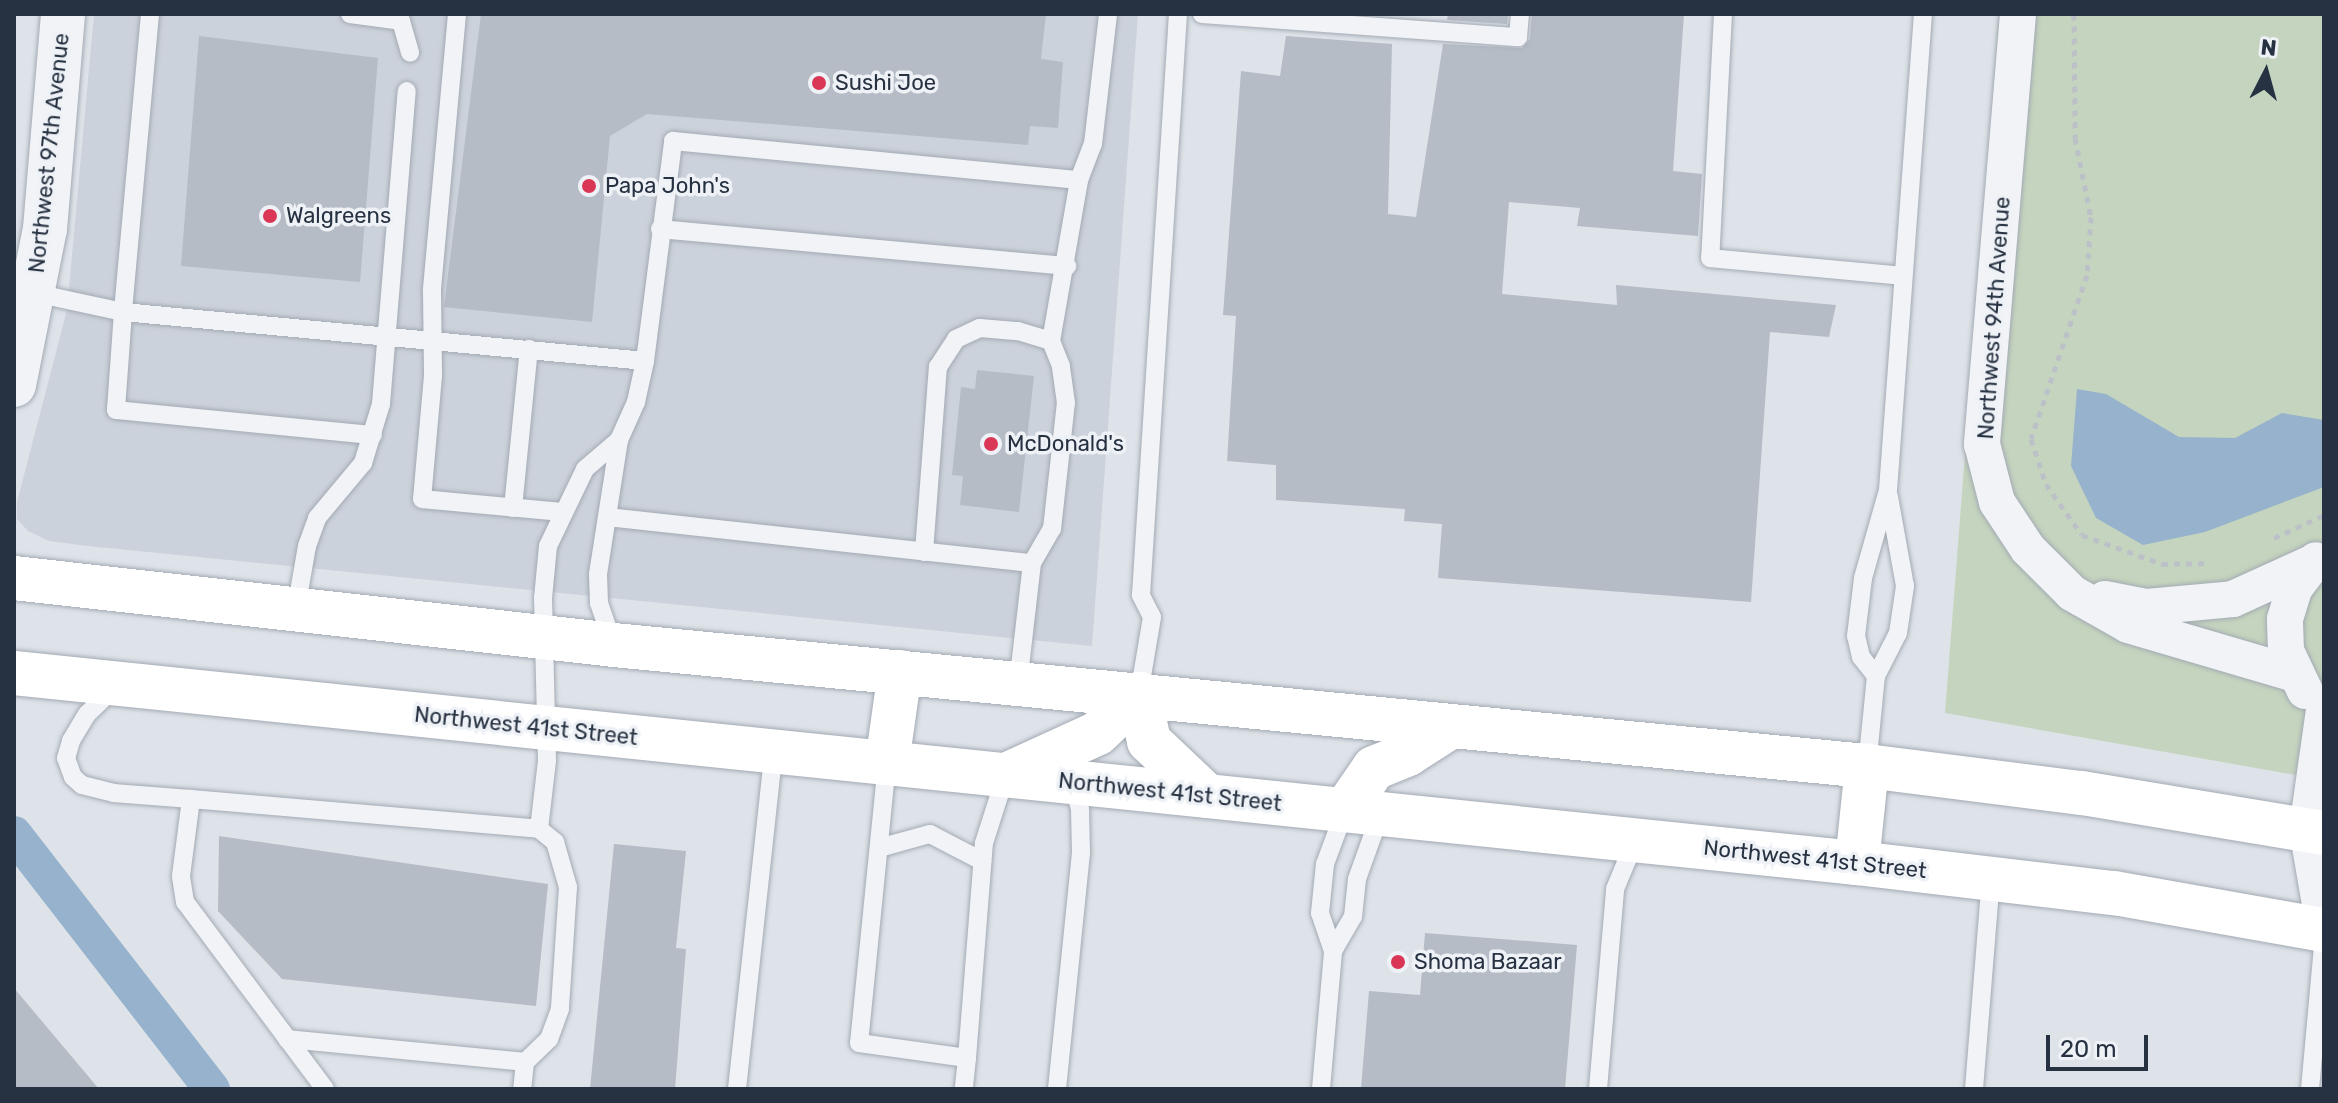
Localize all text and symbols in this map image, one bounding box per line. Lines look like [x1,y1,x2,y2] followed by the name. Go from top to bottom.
[23,31,75,275] street label: Northwest 97th Avenue
[2226,32,2306,112] north arrow
[2259,33,2278,62] text: N
[835,70,936,96] place label: Sushi Joe
[810,74,828,92] marker: Sushi Joe
[605,173,730,199] place label: Papa John's
[580,177,598,195] marker: Papa John's
[1972,195,2016,441] street label: Northwest 94th Avenue
[286,203,391,229] place label: Walgreens
[261,207,279,225] marker: Walgreens
[1007,431,1124,457] place label: McDonald's
[982,435,1000,453] marker: McDonald's
[413,701,639,751] street label: Northwest 41st Street
[1057,767,1283,817] street label: Northwest 41st Street
[1702,834,1928,884] street label: Northwest 41st Street
[1414,949,1561,975] place label: Shoma Bazaar
[1389,953,1407,971] marker: Shoma Bazaar
[2050,1019,2152,1069] scale bar
[2060,1035,2117,1063] text: 20 m

